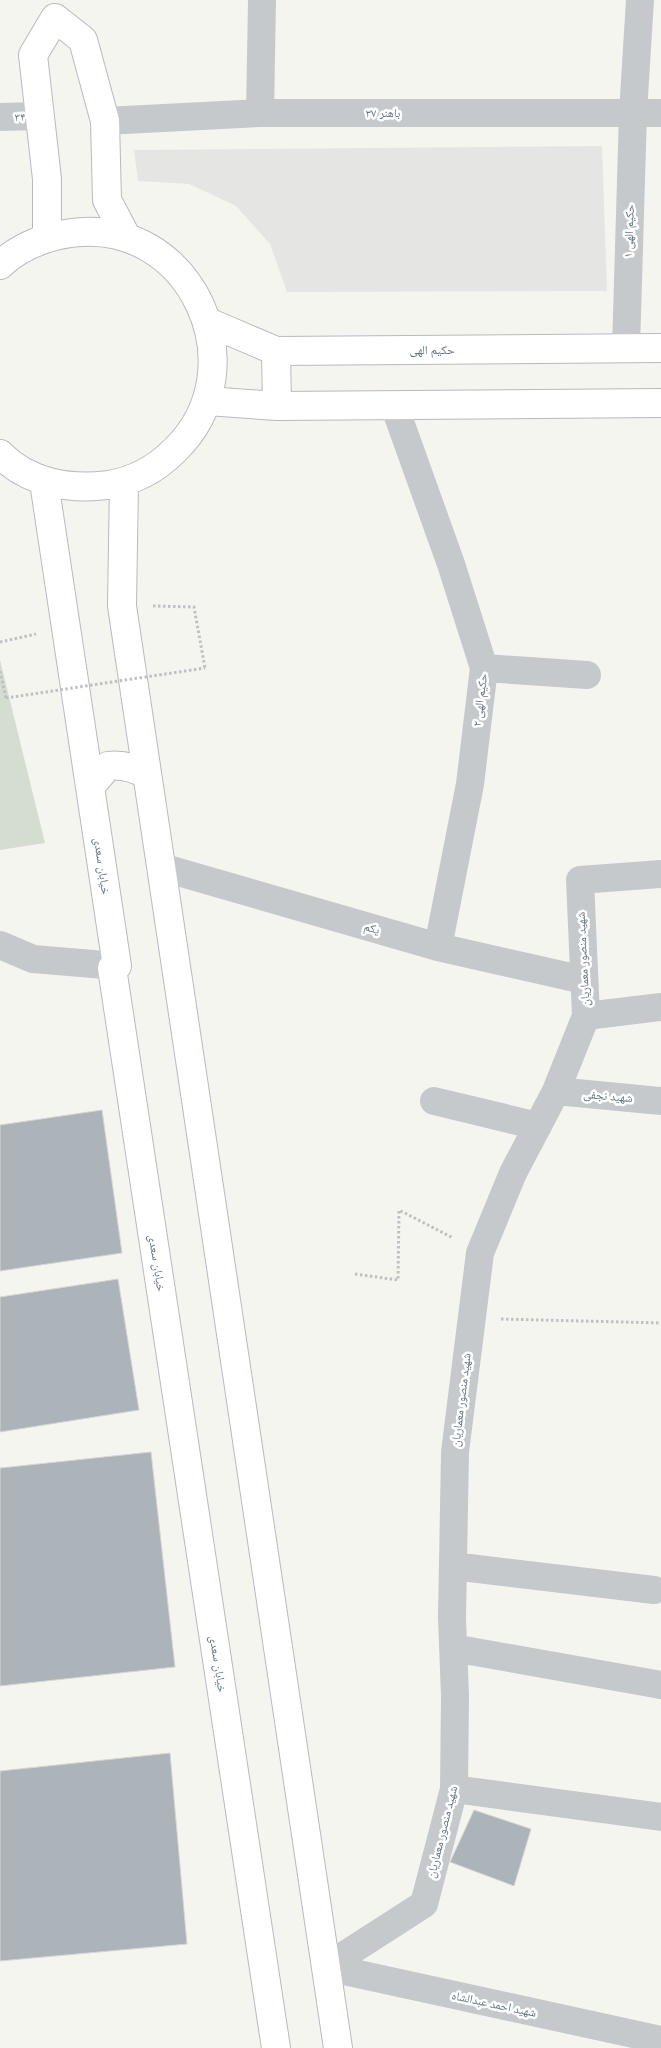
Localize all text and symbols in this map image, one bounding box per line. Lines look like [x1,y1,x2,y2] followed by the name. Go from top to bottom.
[366,106,400,120] street label: باهنر ۳۷
[14,110,26,124] street label: ۳۴
[621,204,638,258] street label: حکیم الهی ۱
[409,343,455,358] street label: حکیم الهی
[470,672,491,728] street label: حکیم الهی ۲
[91,837,113,896] street label: خیابان سعدی
[574,911,593,1007] street label: شهید منصور معماریان
[362,919,382,938] street label: یکم
[583,1087,633,1105] street label: شهید نجفی
[145,1234,168,1293] street label: خیابان سعدی
[448,1352,474,1448] street label: شهید منصور معماریان
[206,1635,229,1694] street label: خیابان سعدی
[424,1784,460,1880] street label: شهید منصور معماریان
[450,1988,538,2020] street label: شهید احمد عبدالشاه

